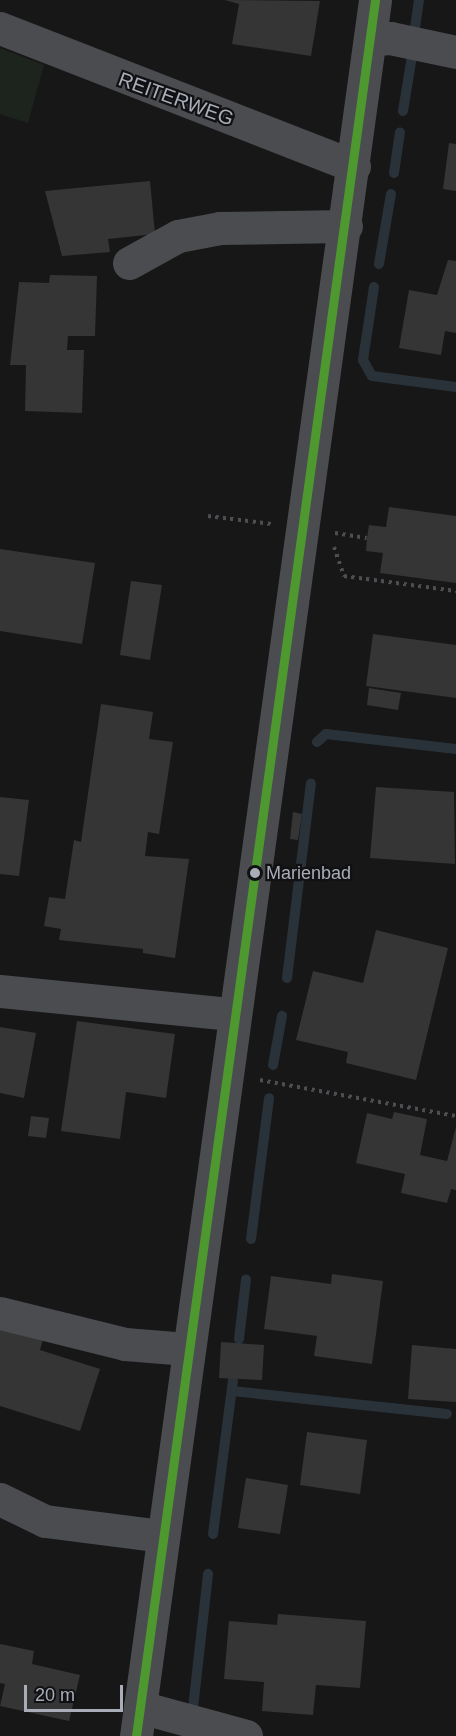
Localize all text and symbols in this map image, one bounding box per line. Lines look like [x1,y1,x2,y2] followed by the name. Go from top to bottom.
[115,67,237,131] street label: REITERWEG
[266,862,351,884] place label: Marienbad
[249,867,261,879] marker: Marienbad
[27,1673,126,1711] scale bar
[35,1685,75,1705] text: 20 m

